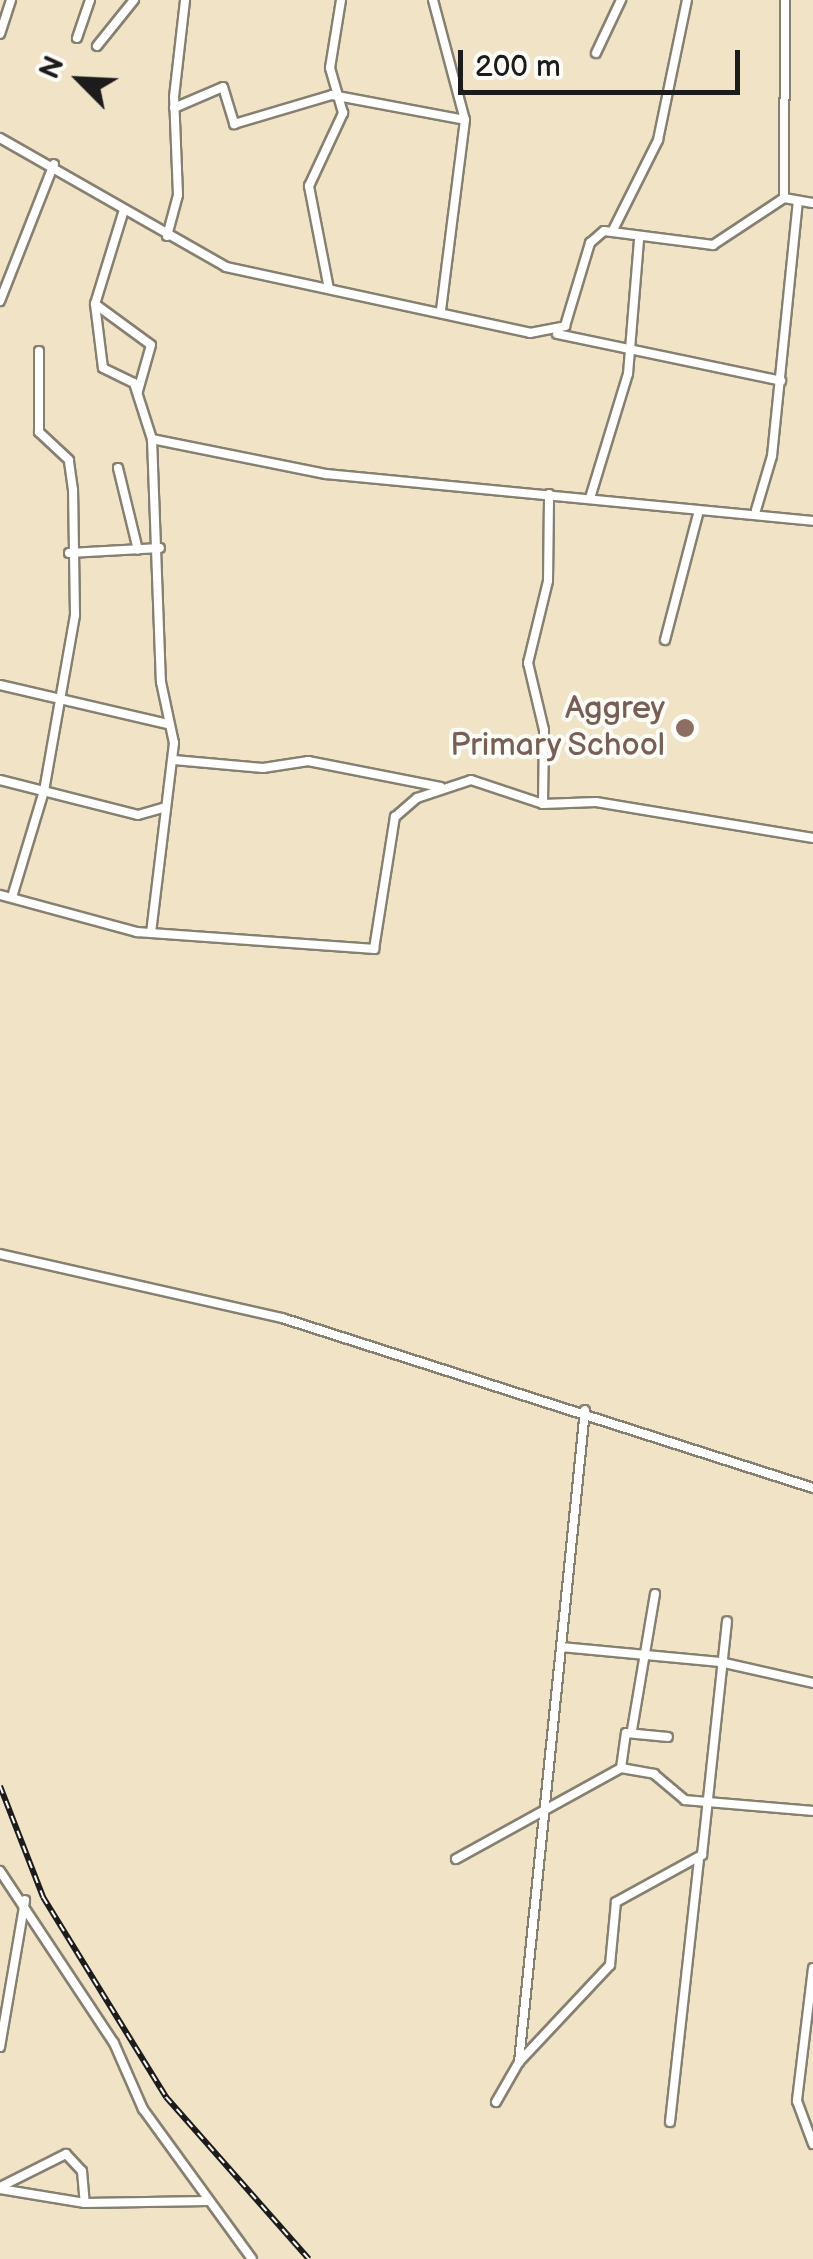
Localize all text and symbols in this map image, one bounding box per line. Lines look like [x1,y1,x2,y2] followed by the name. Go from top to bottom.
[30,30,130,130] north arrow
[463,30,746,92] scale bar
[475,49,561,85] text: 200 m
[33,51,71,84] text: N
[447,691,665,766] place label: Aggrey Primary School
[674,717,696,739] marker: Aggrey Primary School

